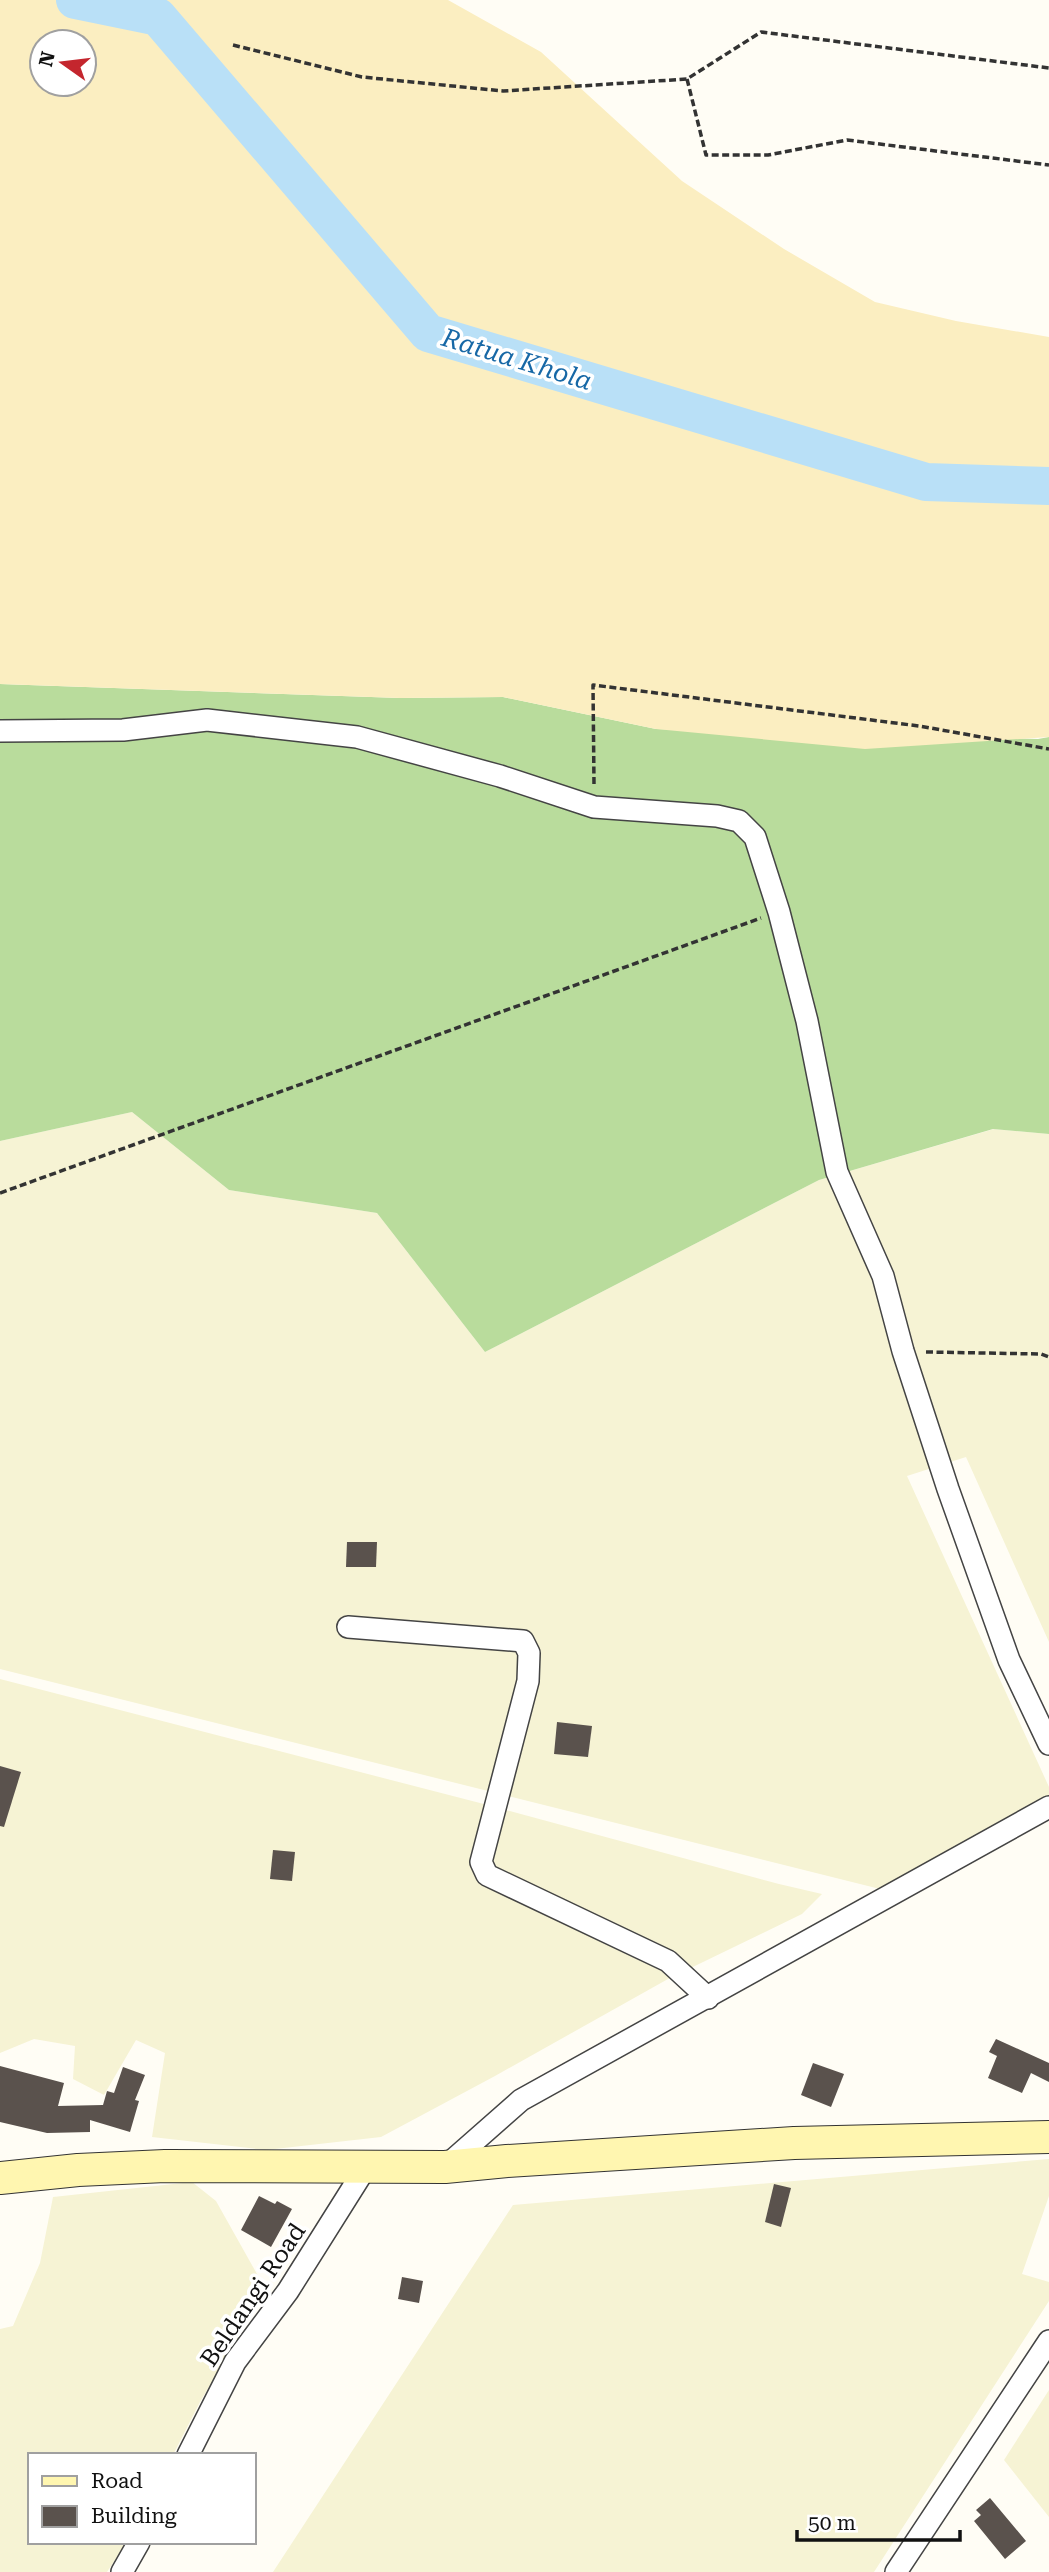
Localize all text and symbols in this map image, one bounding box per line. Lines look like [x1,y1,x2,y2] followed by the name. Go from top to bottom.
[28,28,98,98] north arrow
[34,49,60,69] text: N
[438,322,595,396] water label: Ratua Khola
[195,2218,311,2372] street label: Beldangi Road
[28,2453,256,2544] legend
[91,2469,143,2493] text: Road
[797,2498,960,2542] scale bar
[91,2504,177,2528] text: Building
[808,2511,856,2535] text: 50 m

